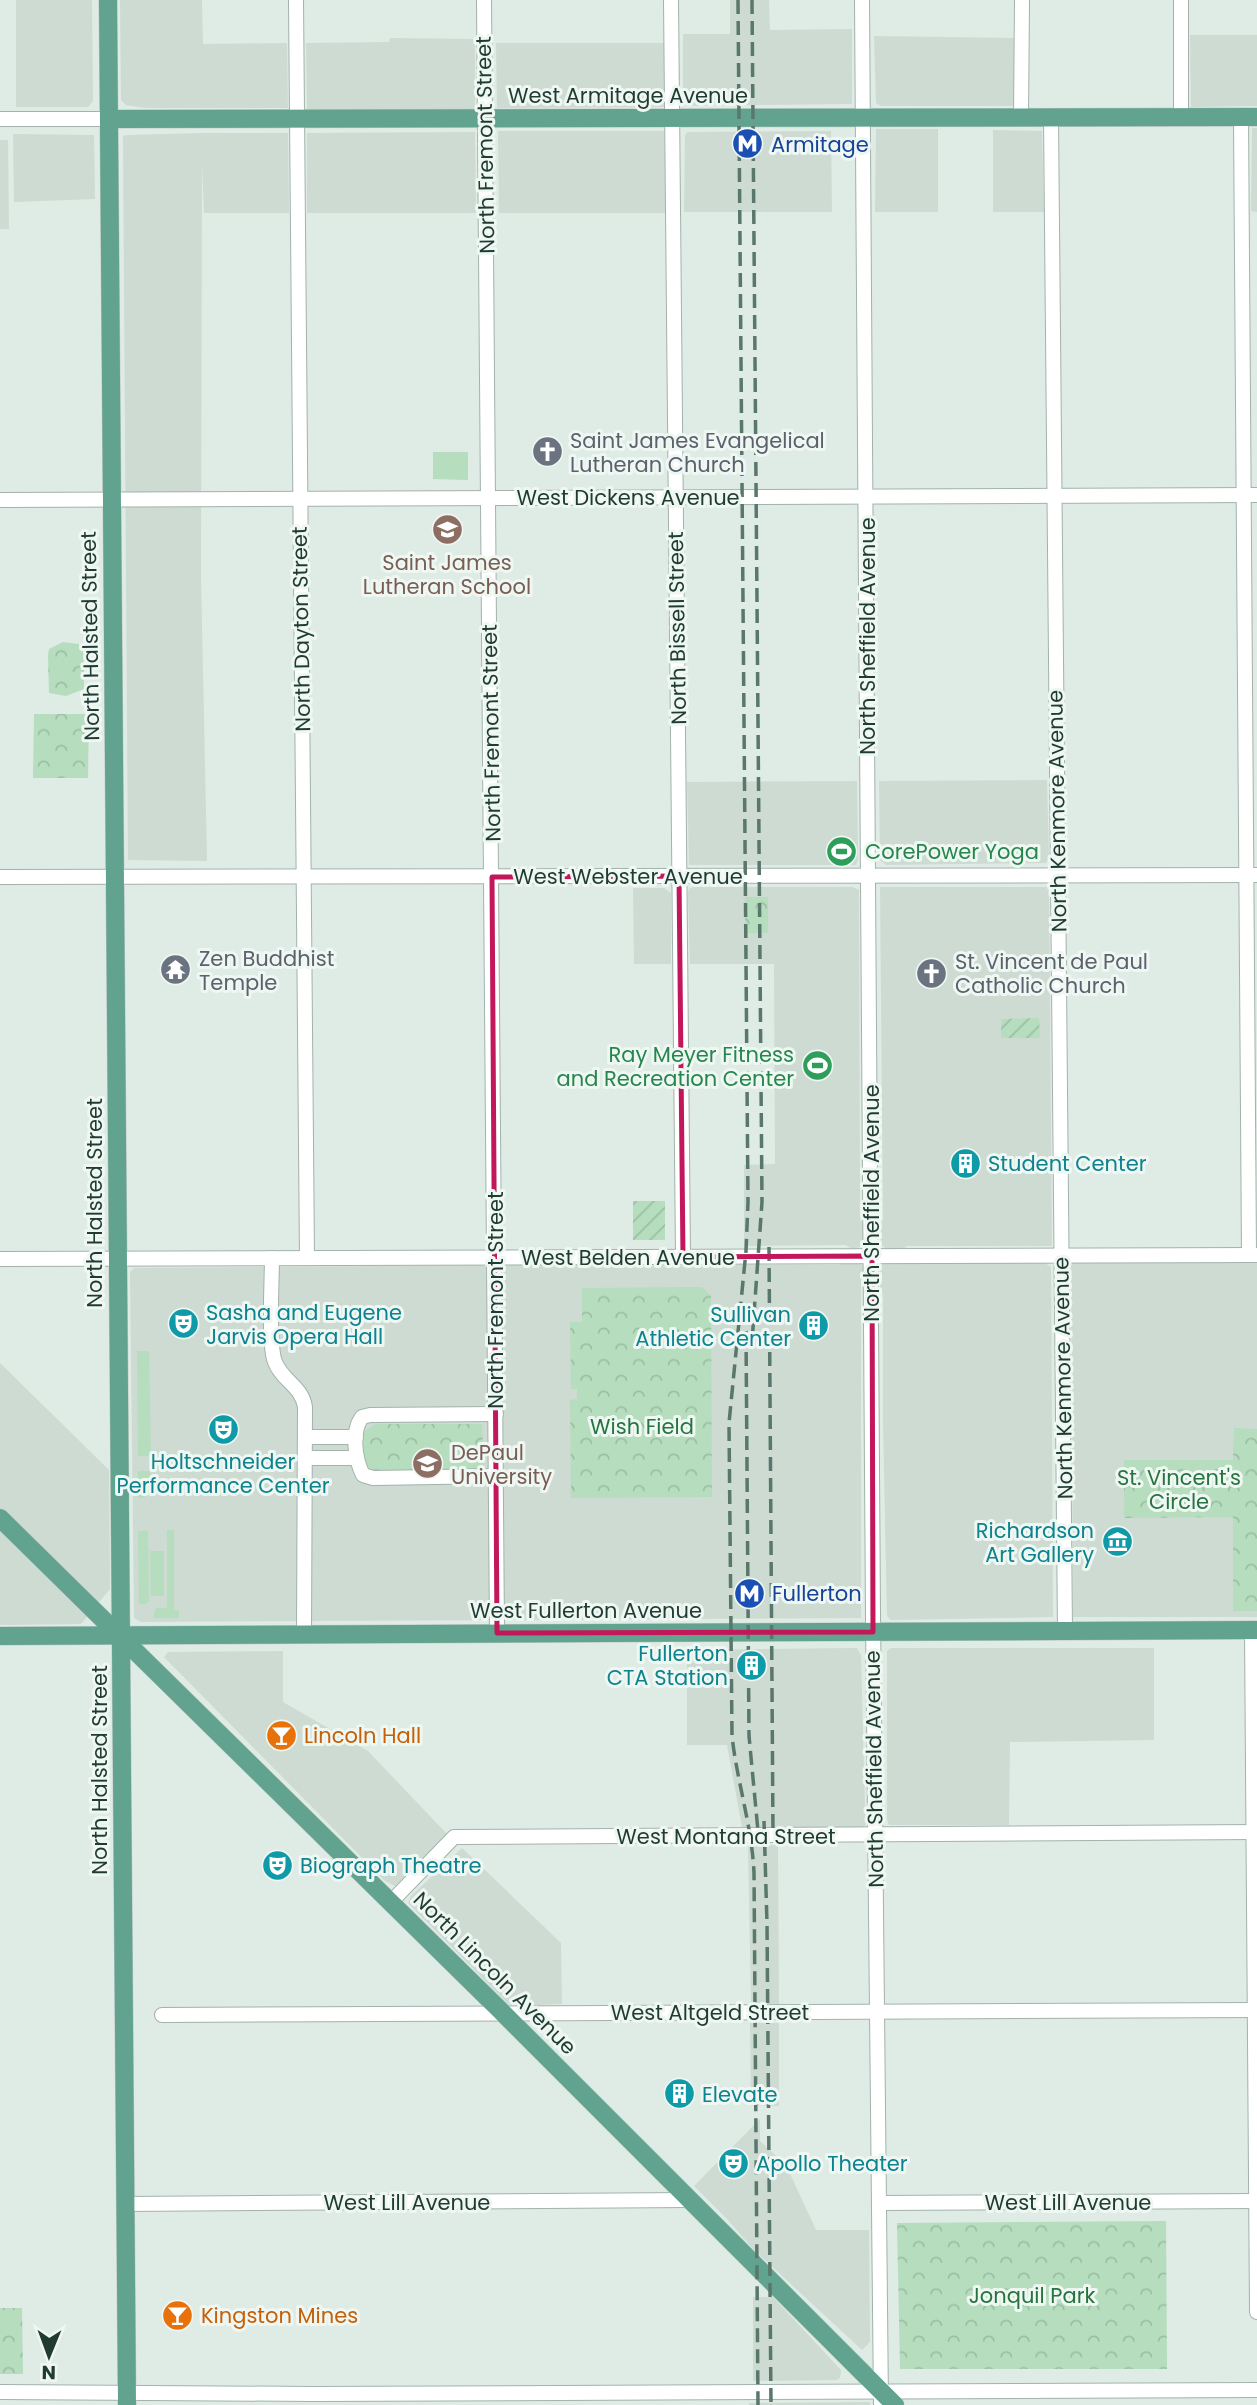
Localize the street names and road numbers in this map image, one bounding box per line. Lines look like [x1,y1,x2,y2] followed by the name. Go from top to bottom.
[469,36,501,254] street label: North Fremont Street
[508,81,748,110] street label: West Armitage Avenue
[516,483,740,512] street label: West Dickens Avenue
[853,517,882,755] street label: North Sheffield Avenue
[285,526,317,732] street label: North Dayton Street
[74,531,106,741] street label: North Halsted Street
[661,531,693,725] street label: North Bissell Street
[475,624,507,842] street label: North Fremont Street
[1040,690,1074,932] street label: North Kenmore Avenue
[513,862,743,891] street label: West Webster Avenue
[857,1084,886,1322] street label: North Sheffield Avenue
[80,1098,109,1308] street label: North Halsted Street
[481,1191,510,1409] street label: North Fremont Street
[521,1243,735,1272] street label: West Belden Avenue
[1046,1257,1080,1499] street label: North Kenmore Avenue
[470,1596,702,1625] street label: West Fullerton Avenue
[857,1650,891,1888] street label: North Sheffield Avenue
[85,1665,114,1875] street label: North Halsted Street
[616,1822,836,1851] street label: West Montana Street
[407,1885,583,2061] street label: North Lincoln Avenue
[611,1998,809,2027] street label: West Altgeld Street
[324,2188,490,2217] street label: West Lill Avenue
[985,2188,1151,2217] street label: West Lill Avenue

